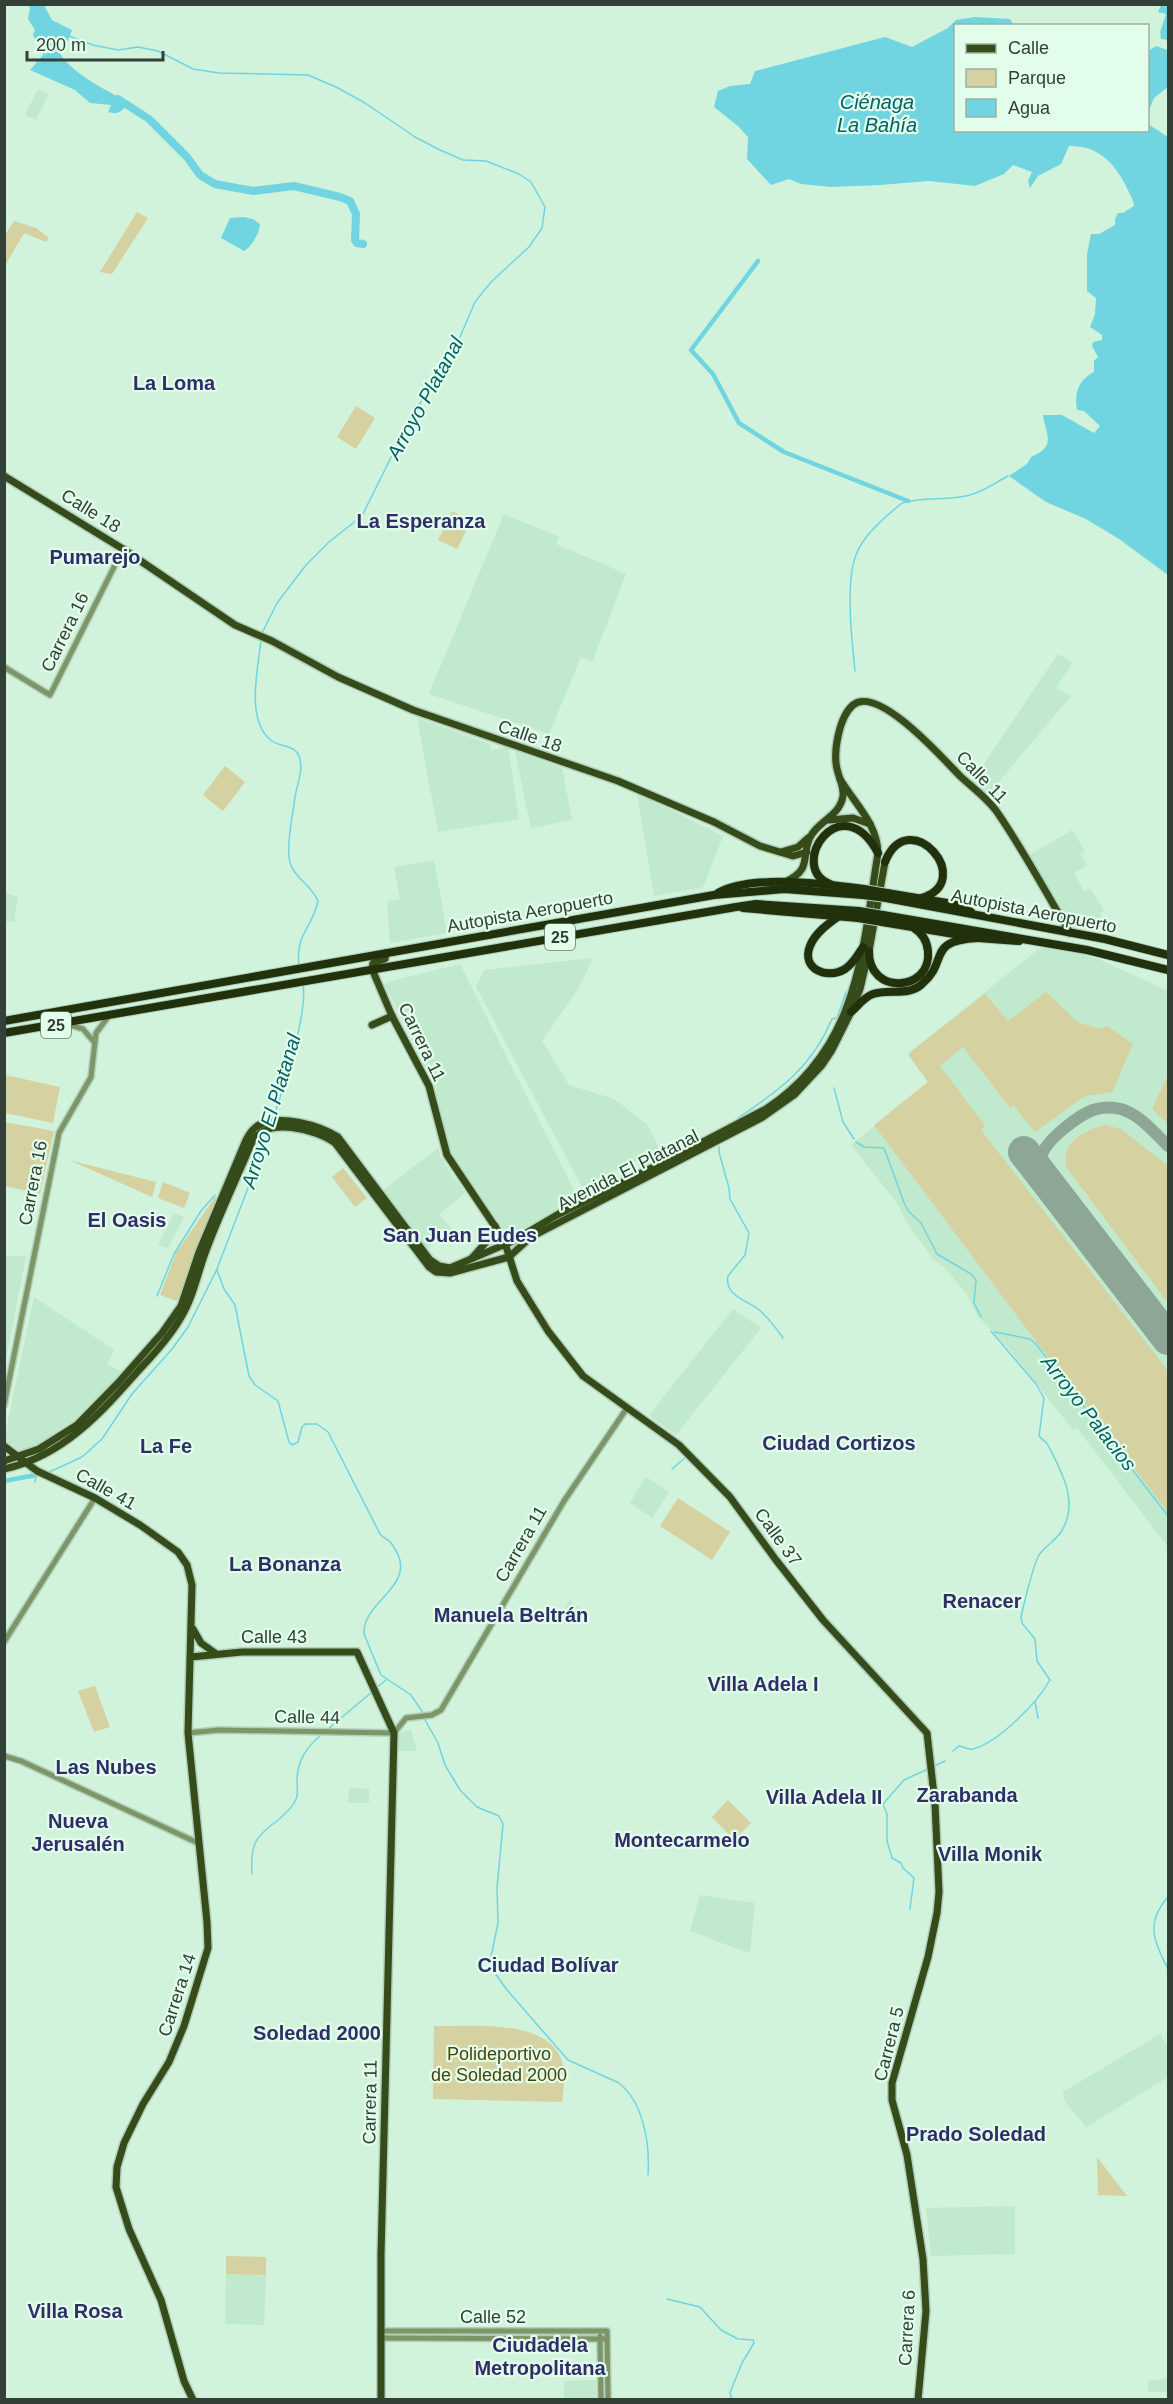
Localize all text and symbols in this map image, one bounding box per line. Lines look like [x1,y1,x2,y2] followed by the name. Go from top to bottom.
[27,24,164,62] scale bar
[954,24,1149,132] legend
[36,35,86,55] text: 200 m
[1008,38,1049,58] text: Calle
[1008,68,1066,88] text: Parque
[837,91,917,136] water label: Ciénaga La Bahía
[1008,98,1051,118] text: Agua
[382,332,468,464] water label: Arroyo Platanal
[133,372,216,394] district label: La Loma
[58,485,124,537] street label: Calle 18
[357,510,486,532] district label: La Esperanza
[49,546,141,568] district label: Pumarejo
[37,589,93,675] street label: Carrera 16
[496,716,564,756] street label: Calle 18
[952,747,1012,807] street label: Calle 11
[950,885,1118,937] street label: Autopista Aeropuerto
[445,888,615,936] street label: Autopista Aeropuerto
[545,924,575,950] road number: 25
[394,1000,450,1084] street label: Carrera 11
[41,1012,71,1038] road number: 25
[237,1031,305,1192] water label: Arroyo El Platanal
[554,1126,702,1214] street label: Avenida El Platanal
[15,1139,51,1227] street label: Carrera 16
[88,1209,166,1231] district label: El Oasis
[383,1224,537,1246] district label: San Juan Eudes
[1037,1350,1141,1475] water label: Arroyo Palacios
[762,1432,916,1454] district label: Ciudad Cortizos
[140,1435,192,1457] district label: La Fe
[72,1464,140,1514] street label: Calle 41
[491,1502,551,1586] street label: Carrera 11
[750,1504,806,1570] street label: Calle 37
[229,1553,342,1575] district label: La Bonanza
[943,1590,1022,1612] district label: Renacer
[434,1604,588,1626] district label: Manuela Beltrán
[241,1627,307,1647] street label: Calle 43
[707,1673,819,1695] district label: Villa Adela I
[274,1706,340,1728] street label: Calle 44
[55,1756,157,1778] district label: Las Nubes
[916,1784,1018,1806] district label: Zarabanda
[766,1786,882,1808] district label: Villa Adela II
[31,1810,125,1855] district label: Nueva Jerusalén
[614,1829,750,1851] district label: Montecarmelo
[938,1843,1043,1865] district label: Villa Monik
[154,1951,200,2039] street label: Carrera 14
[477,1954,619,1976] district label: Ciudad Bolívar
[870,2005,908,2083] street label: Carrera 5
[253,2022,381,2044] district label: Soledad 2000
[431,2044,567,2085] park label: Polideportivo de Soledad 2000
[359,2059,381,2145] street label: Carrera 11
[906,2123,1046,2145] district label: Prado Soledad
[895,2290,919,2366] street label: Carrera 6
[27,2300,123,2322] district label: Villa Rosa
[460,2307,526,2327] street label: Calle 52
[474,2334,606,2379] district label: Ciudadela Metropolitana

